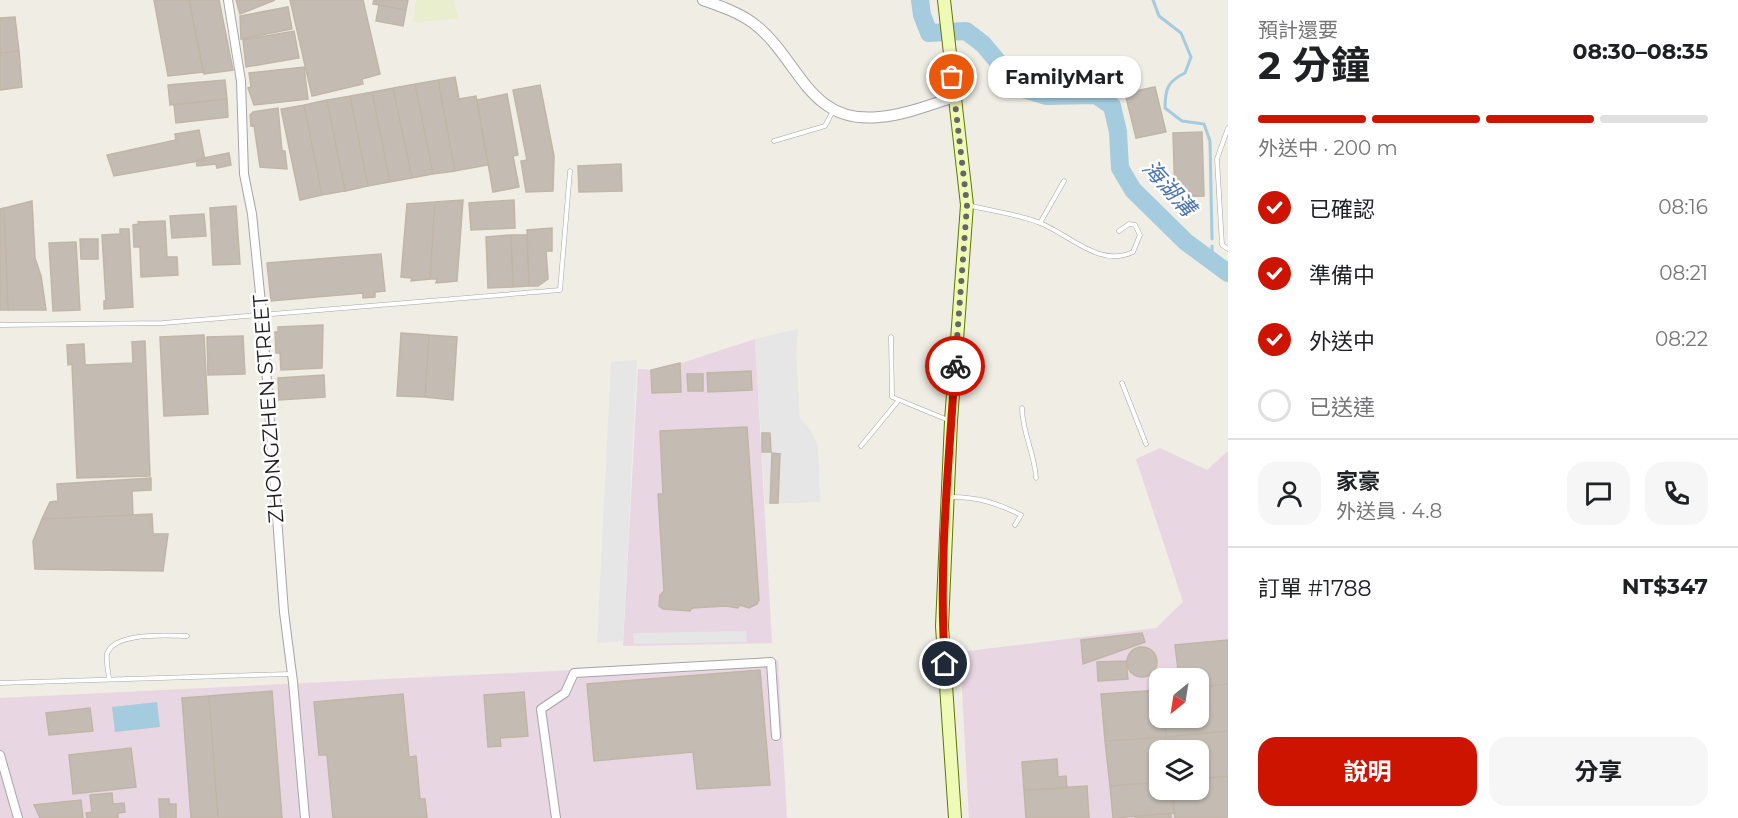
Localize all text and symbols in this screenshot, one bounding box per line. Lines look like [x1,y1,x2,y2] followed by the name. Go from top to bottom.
[1258,18,1338,42] text: 預計還要
[1573,38,1708,65] text: 08:30–08:35
[1258,41,1370,89] text: 2 分鐘
[926,51,977,102] pin
[988,56,1141,98] callout: FamilyMart
[935,60,968,93] icon: bag
[1005,65,1124,89] text: FamilyMart
[1258,136,1398,160] text: 外送中 · 200 m
[1137,154,1203,224] water label: 海湖溝
[1258,191,1291,224] icon: check
[1658,195,1708,219] text: 08:16
[1309,196,1375,223] text: 已確認
[1258,257,1291,290] icon: check
[1659,261,1708,285] text: 08:21
[1309,262,1375,289] text: 準備中
[248,294,288,524] street label: ZHONGZHEN STREET
[1258,323,1291,356] icon: check
[1655,327,1708,351] text: 08:22
[1309,328,1375,355] text: 外送中
[925,336,985,396] courier
[939,350,972,383] icon: bike
[1309,394,1375,421] text: 已送達
[1258,462,1321,525] button: person
[1567,462,1630,525] button: chat
[1645,462,1708,525] button: phone
[1336,468,1380,495] text: 家豪
[1336,499,1442,523] text: 外送員 · 4.8
[1622,573,1708,600] text: NT$347
[1258,575,1372,602] text: 訂單 #1788
[919,638,970,689] pin
[928,647,961,680] icon: home
[1149,668,1209,728] north arrow
[1149,668,1209,800] map controls
[1258,737,1477,806] button: 說明
[1489,737,1708,806] button: 分享
[1149,740,1209,800] button: layers

